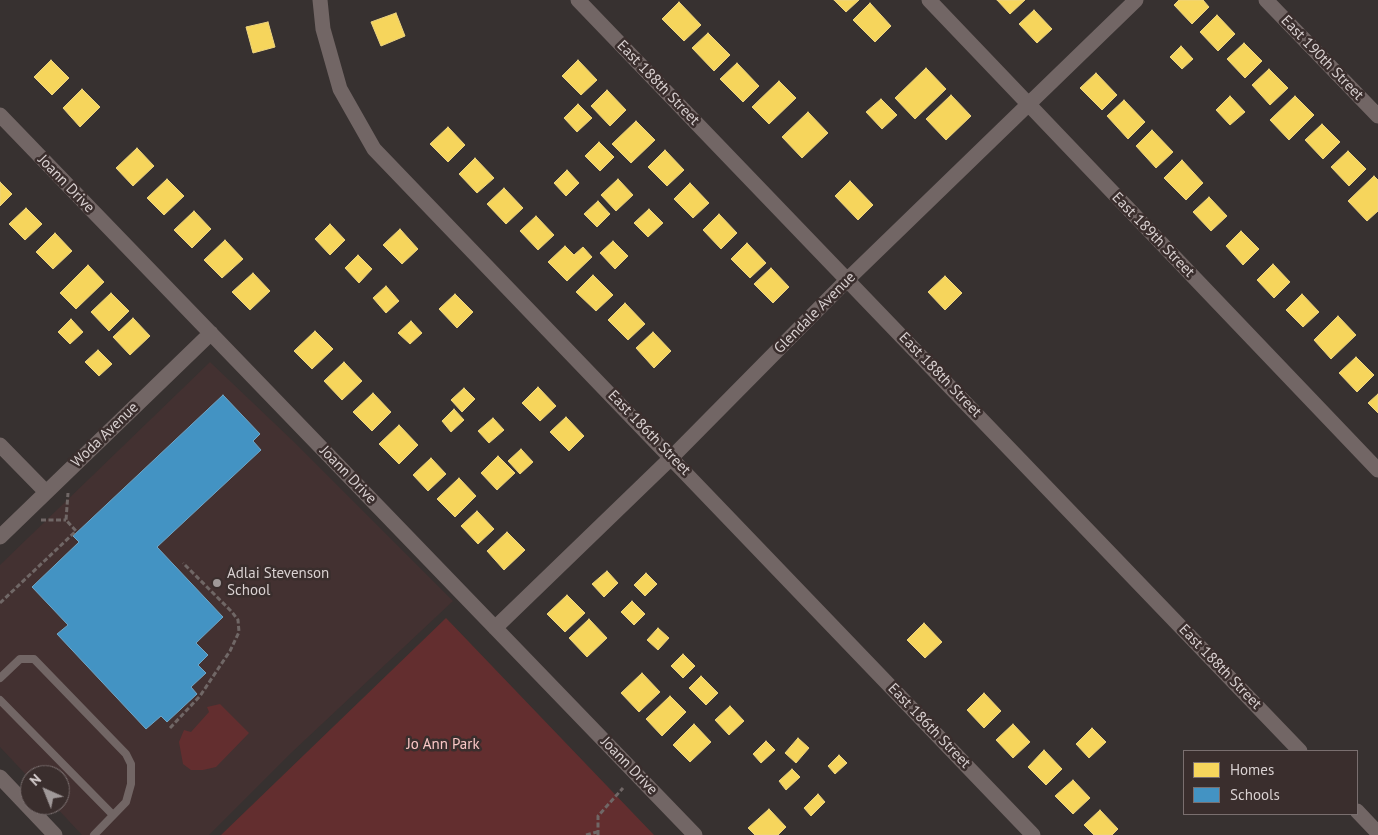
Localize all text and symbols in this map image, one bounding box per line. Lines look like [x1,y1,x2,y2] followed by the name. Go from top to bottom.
[1277,12,1367,104] street label: East 190th Street
[613,37,703,129] street label: East 188th Street
[34,151,98,217] street label: Joann Drive
[1108,189,1198,281] street label: East 189th Street
[771,269,859,357] street label: Glendale Avenue
[895,329,985,421] street label: East 188th Street
[604,387,694,479] street label: East 186th Street
[68,399,142,471] street label: Woda Avenue
[316,442,380,508] street label: Joann Drive
[227,565,329,600] place label: Adlai Stevenson School
[211,577,223,589] marker: Adlai Stevenson School
[1175,621,1265,713] street label: East 188th Street
[884,680,974,772] street label: East 186th Street
[597,733,661,799] street label: Joann Drive
[406,736,480,754] park label: Jo Ann Park
[1183,750,1358,815] legend
[1230,760,1274,779] text: Homes
[20,765,70,815] north arrow
[26,770,45,790] text: N
[1230,785,1280,804] text: Schools

